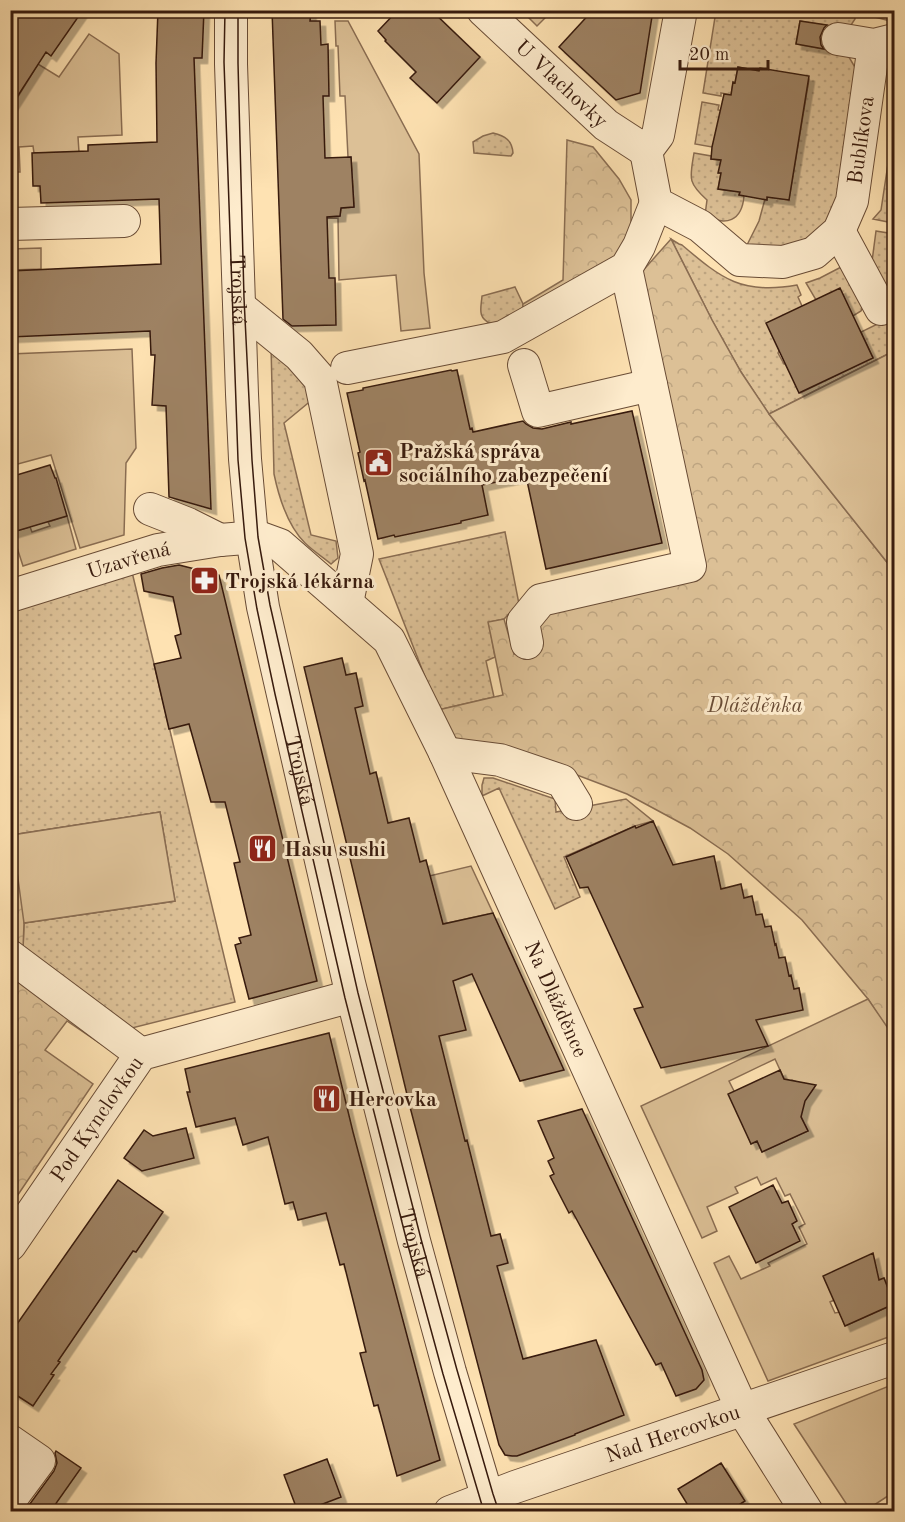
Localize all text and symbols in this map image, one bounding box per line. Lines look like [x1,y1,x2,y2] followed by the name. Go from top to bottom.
[680,33,768,71] scale bar
[511,37,611,133] street label: U Vlachovky
[689,46,729,64] text: 20 m
[845,95,879,186] street label: Bublíkova
[225,254,249,326] street label: Trojská
[399,442,608,487] place label: Pražská správa sociálního zabezpečení
[362,447,394,479] public building icon: Pražská správa sociálního zabezpečení
[84,539,172,583] street label: Uzavřená
[188,565,220,597] pharmacy icon: Trojská lékárna
[225,572,374,593] place label: Trojská lékárna
[706,696,803,717] park label: Dlážděnka
[281,734,317,808] street label: Trojská
[247,833,279,865] restaurant icon: Hasu sushi
[284,840,386,861] place label: Hasu sushi
[520,938,590,1061] street label: Na Dlážděnce
[48,1053,148,1186] street label: Pod Kynclovkou
[311,1083,343,1115] restaurant icon: Hercovka
[348,1090,437,1111] place label: Hercovka
[394,1206,433,1280] street label: Trojská
[603,1402,743,1467] street label: Nad Hercovkou

